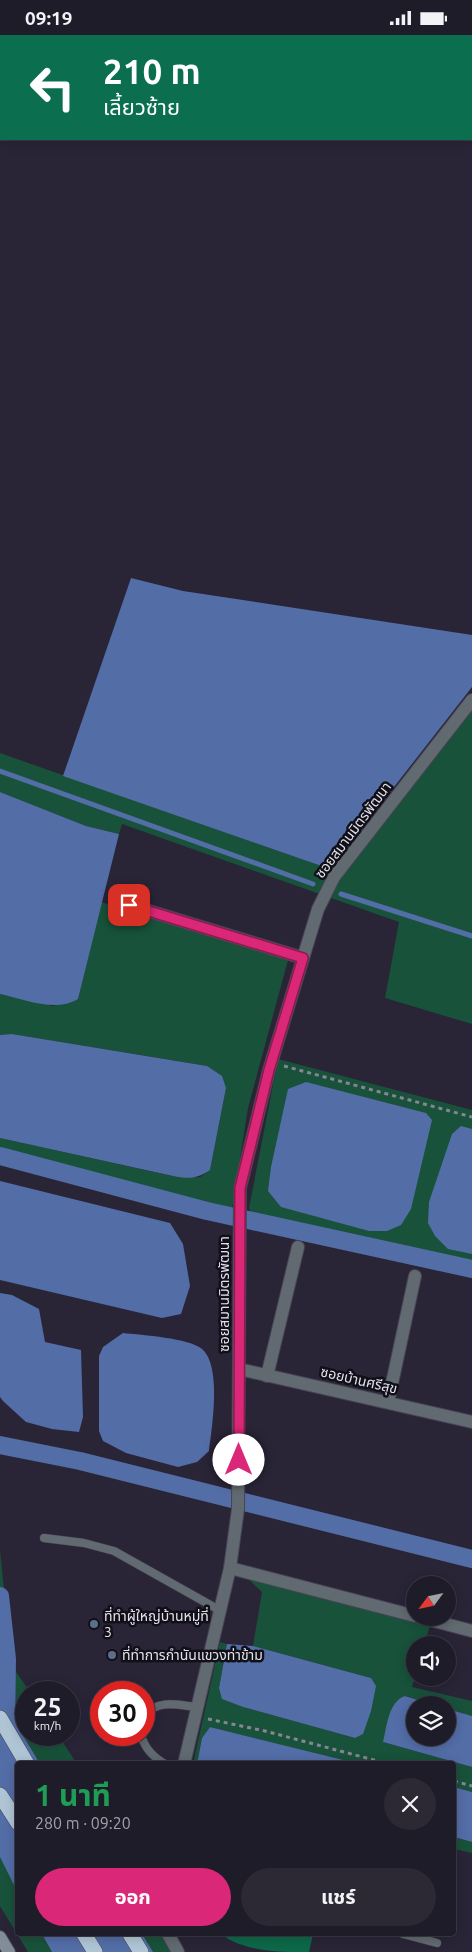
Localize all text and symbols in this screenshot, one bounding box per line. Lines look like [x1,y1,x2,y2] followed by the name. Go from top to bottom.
[25,7,73,29] text: 09:19
[103,51,201,91] text: 210 m
[20,55,85,120] icon: left
[103,94,180,119] text: เลี้ยวซ้าย
[312,779,394,881] street label: ซอยสมานมิตรพัฒนา
[108,884,150,926] pin
[115,891,143,919] icon: arrive
[216,1236,232,1352] street label: ซอยสมานมิตรพัฒนา
[319,1363,399,1398] street label: ซอยบ้านศรีสุข
[212,1433,264,1485] position arrow
[406,1576,456,1626] north arrow
[406,1576,456,1746] map controls
[104,1606,209,1640] place label: ที่ทำผู้ใหญ่บ้านหมู่ที่ 3
[88,1618,100,1630] marker: ที่ทำผู้ใหญ่บ้านหมู่ที่ 3
[406,1636,456,1686] button: sound
[122,1645,263,1663] place label: ที่ทำการกำนันแขวงท่าข้าม
[106,1649,118,1661] marker: ที่ทำการกำนันแขวงท่าข้าม
[90,1681,155,1746] speed limit sign: 30
[33,1693,62,1721] text: 25
[406,1696,456,1746] button: layers
[34,1719,61,1732] text: km/h
[35,1778,111,1812] text: 1 นาที
[384,1778,436,1830] button: close
[35,1814,131,1832] text: 280 m · 09:20
[35,1868,231,1926] button: ออก
[241,1868,436,1926] button: แชร์

